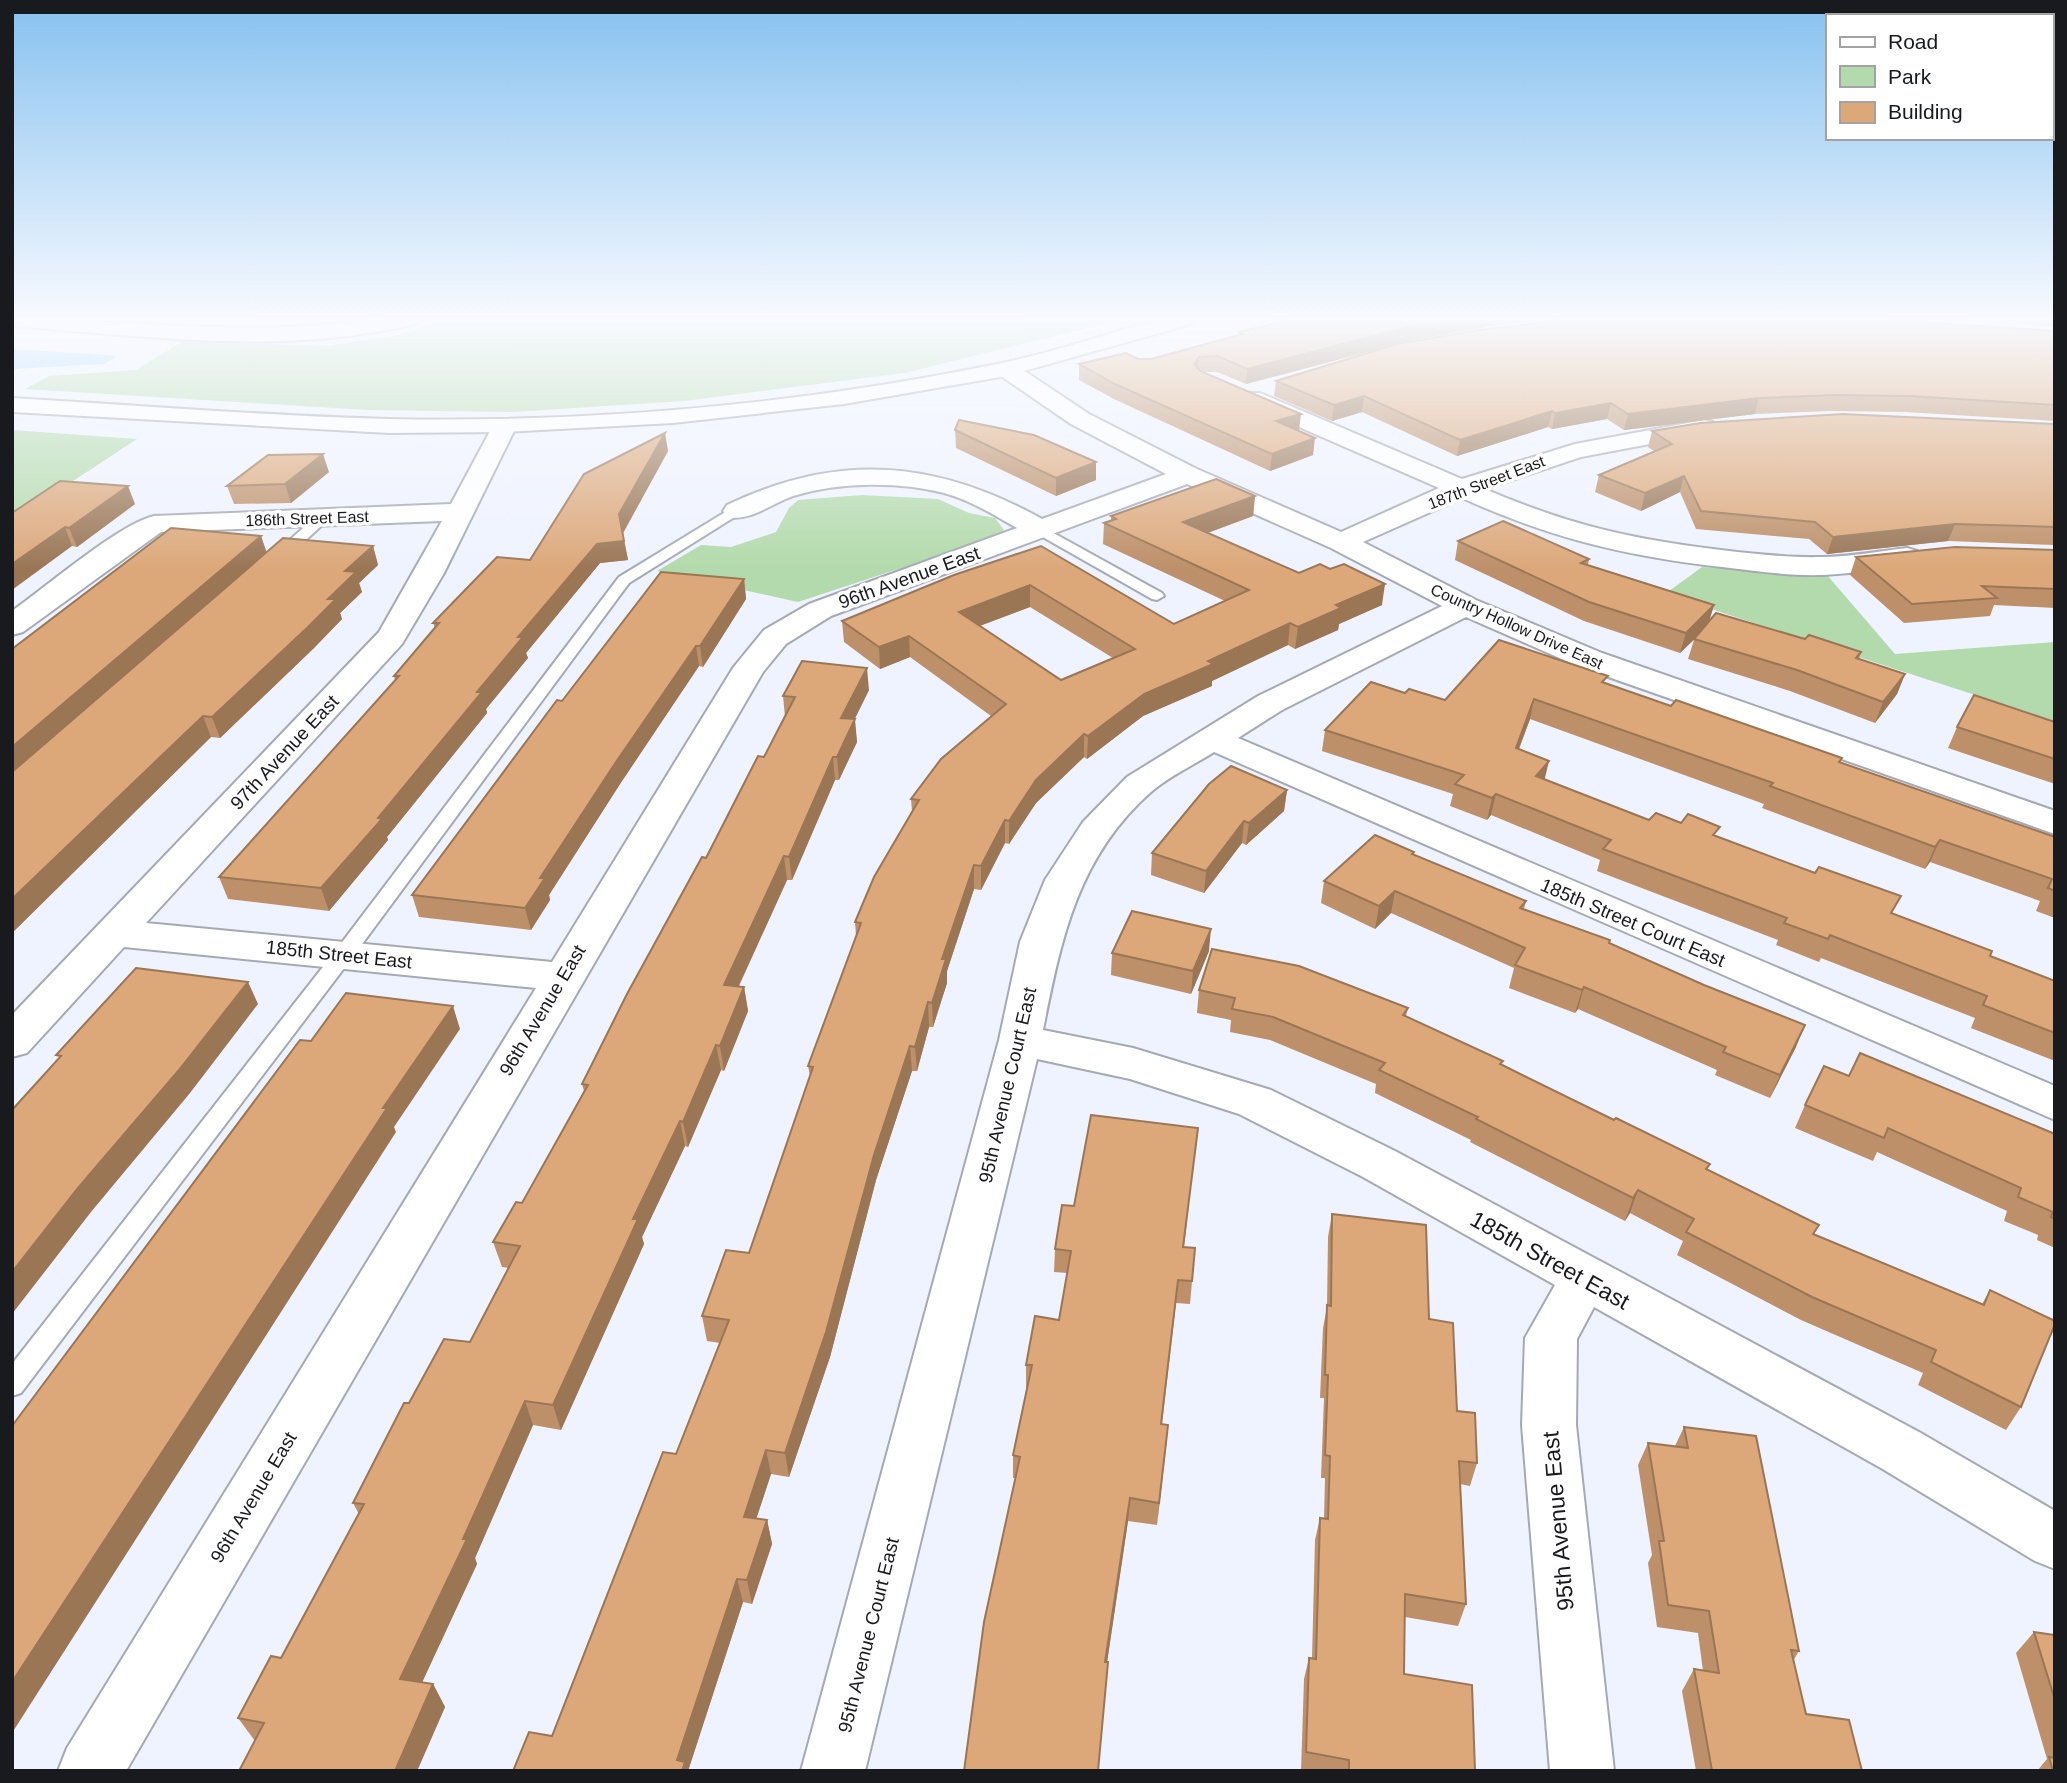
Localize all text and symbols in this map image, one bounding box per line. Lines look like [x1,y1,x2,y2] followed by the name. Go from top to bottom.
[1826,14,2053,140] legend
[1888,30,1938,53] text: Road
[1888,65,1932,88] text: Park
[1888,100,1963,123] text: Building
[1425,452,1547,513] street label: 187th Street East
[245,508,370,529] street label: 186th Street East
[836,542,983,613] street label: 96th Avenue East
[1428,581,1606,672] street label: Country Hollow Drive East
[226,690,343,814] street label: 97th Avenue East
[1537,874,1729,971] street label: 185th Street Court East
[265,936,414,973] street label: 185th Street East
[495,941,590,1079] street label: 96th Avenue East
[975,984,1040,1185] street label: 95th Avenue Court East
[1466,1206,1635,1315] street label: 185th Street East
[206,1428,301,1566] street label: 96th Avenue East
[1537,1430,1579,1612] street label: 95th Avenue East
[834,1535,903,1735] street label: 95th Avenue Court East

